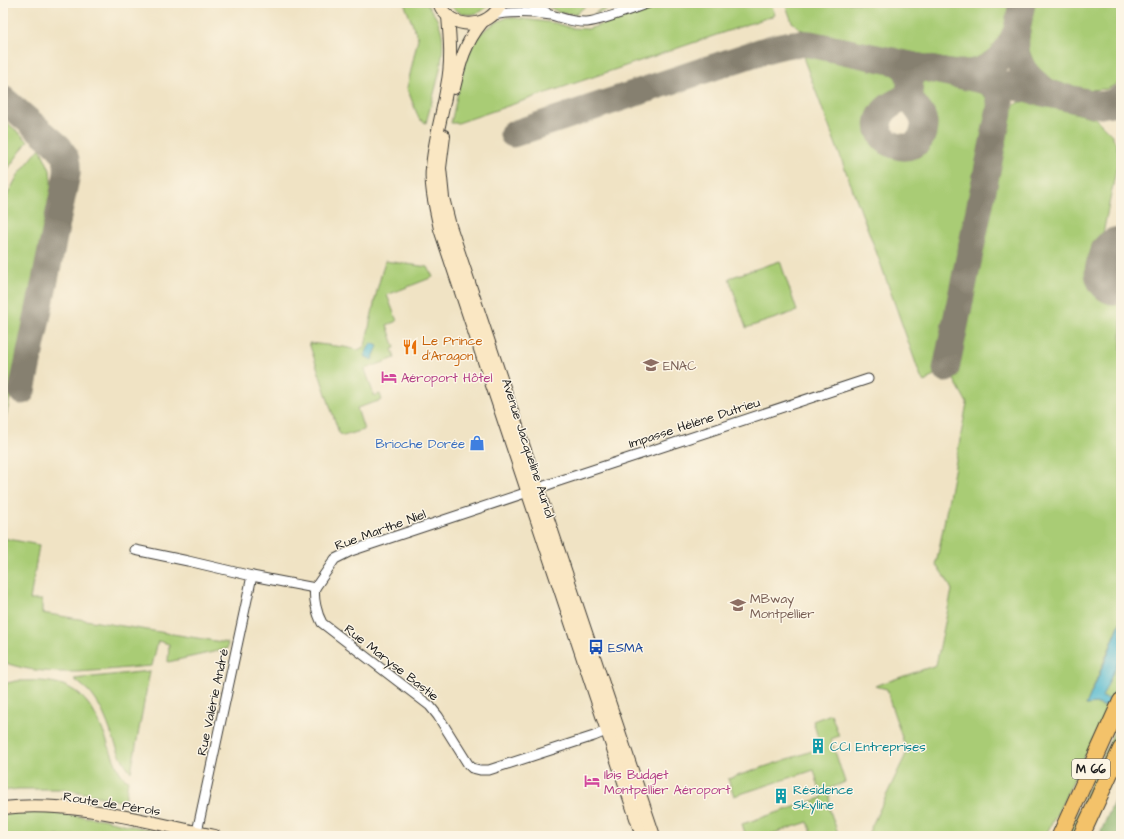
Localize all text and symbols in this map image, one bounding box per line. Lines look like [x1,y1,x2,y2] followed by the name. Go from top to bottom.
[422,332,482,366] place label: Le Prince d’Aragon
[401,338,419,356] restaurant icon: Le Prince d’Aragon
[642,356,660,374] school or university icon: ENAC
[663,357,696,375] place label: ENAC
[380,368,398,386] hotel icon: Aéroport Hôtel
[401,369,493,387] place label: Aéroport Hôtel
[497,376,559,520] street label: Avenue Jacqueline Auriol
[626,393,763,453] street label: Impasse Hélène Dutrieu
[468,434,486,452] shop icon: Brioche Dorée
[375,435,465,453] place label: Brioche Dorée
[332,505,428,555] street label: Rue Marthe Niel
[750,590,814,623] place label: MBway Montpellier
[729,596,747,614] school or university icon: MBway Montpellier
[340,620,442,706] street label: Rue Maryse Bastie
[587,638,605,656] bus stop icon: ESMA
[608,639,644,657] place label: ESMA
[193,647,233,757] street label: Rue Valérie André
[809,737,827,755] building icon: CCI Entreprises
[830,738,926,756] place label: CCI Entreprises
[1072,759,1110,779] road number: M 66
[604,766,731,799] place label: Ibis Budget Montpellier Aéroport
[583,772,601,790] hotel icon: Ibis Budget Montpellier Aéroport
[793,781,853,815] place label: Résidence Skyline
[62,787,162,821] street label: Route de Pérols
[772,787,790,805] building icon: Résidence Skyline

